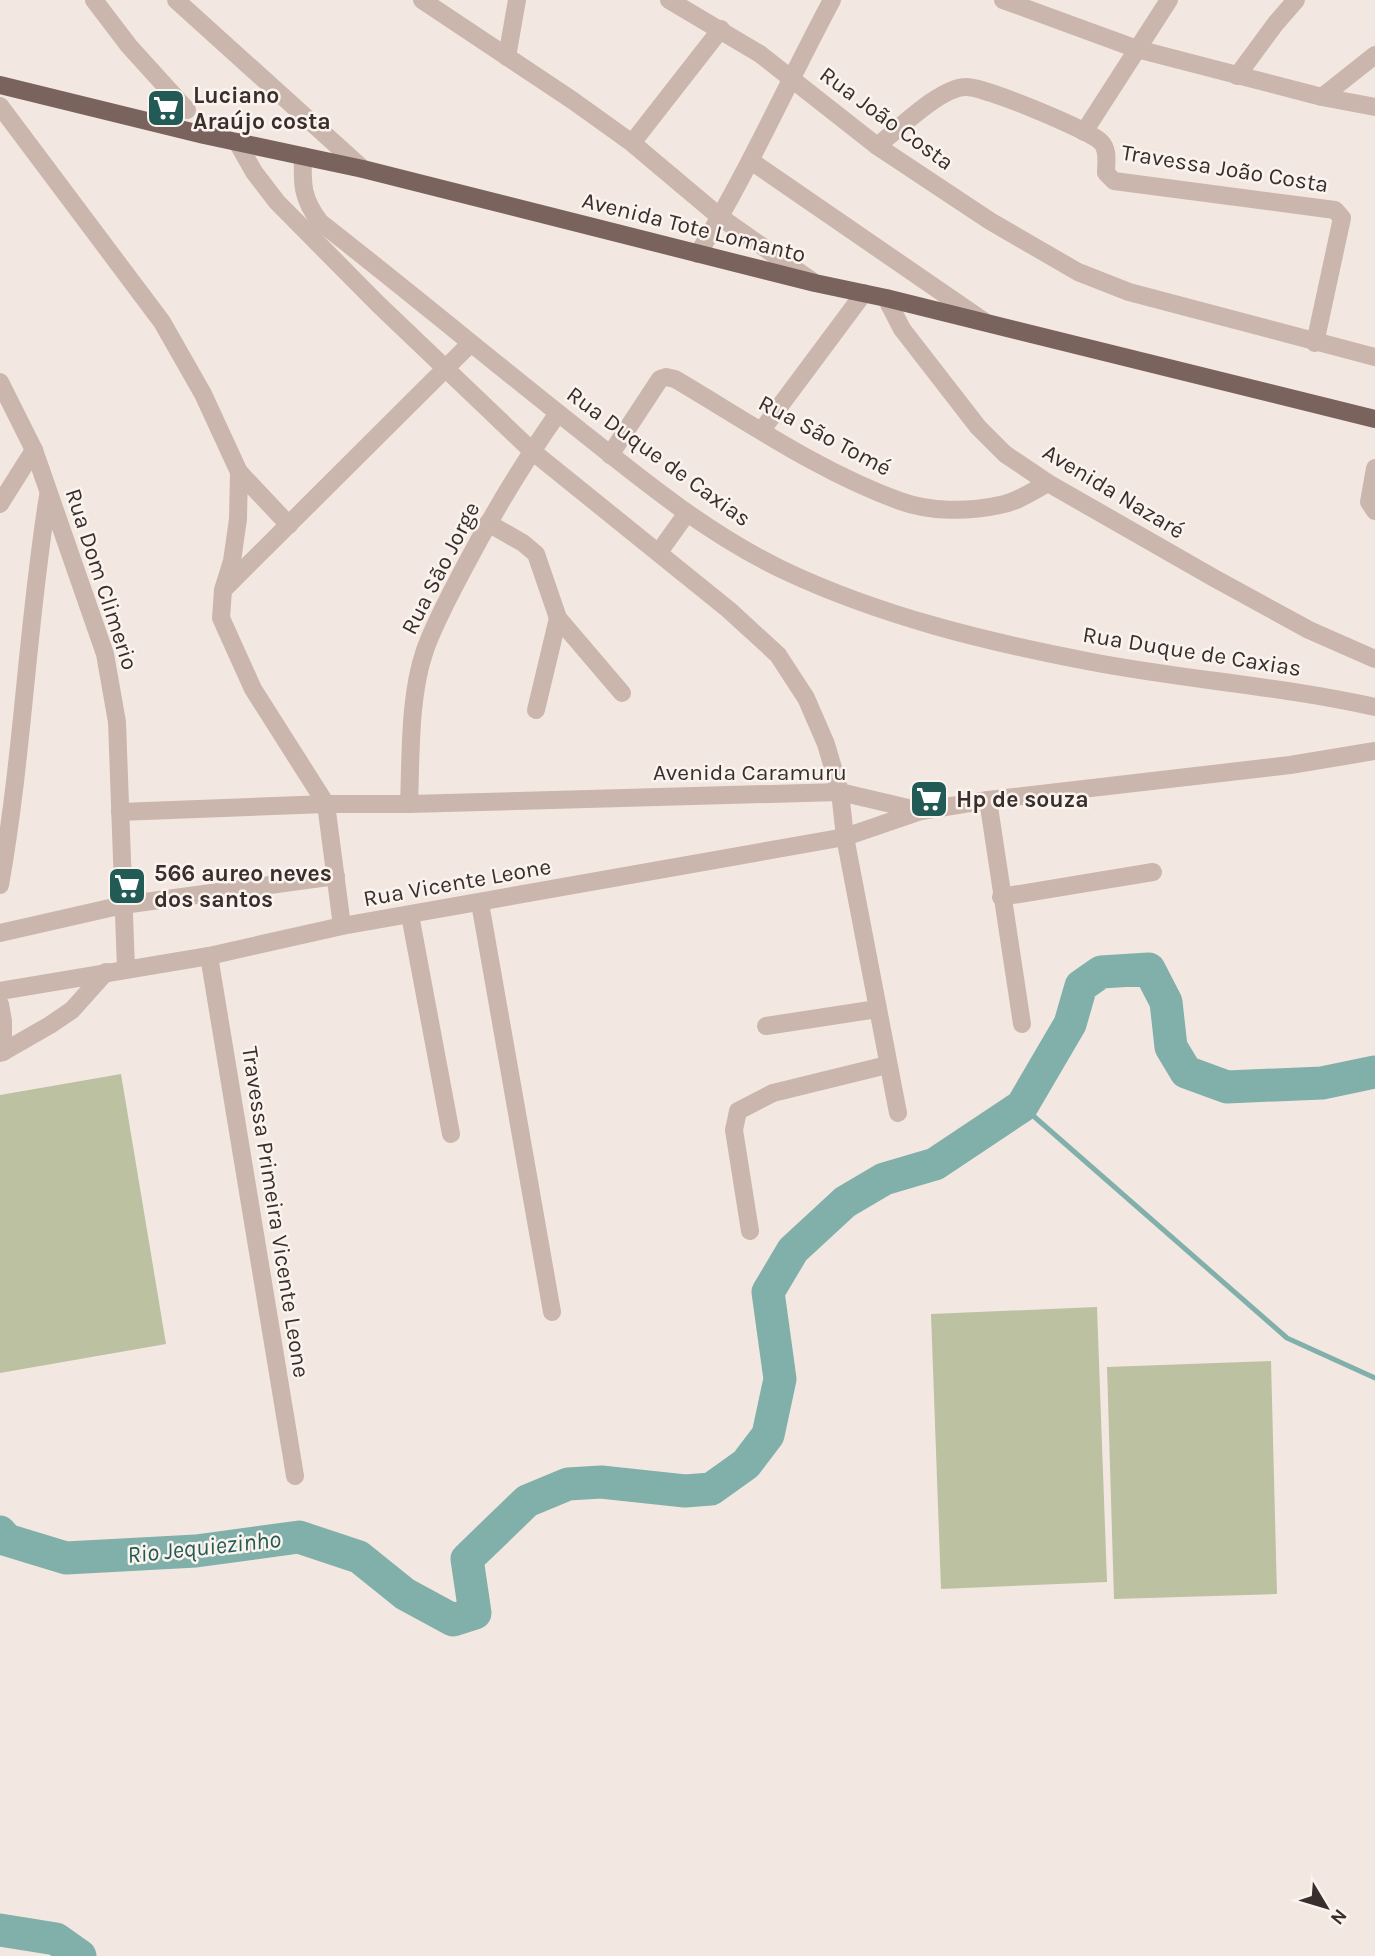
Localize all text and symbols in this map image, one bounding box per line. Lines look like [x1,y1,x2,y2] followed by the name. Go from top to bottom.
[815,61,959,176] street label: Rua João Costa
[193,82,331,135] place label: Luciano Araújo costa
[145,87,187,129] supermarket icon: Luciano Araújo costa
[1120,139,1330,198] street label: Travessa João Costa
[579,187,808,268] street label: Avenida Tote Lomanto
[561,381,756,532] street label: Rua Duque de Caxias
[754,389,896,482] street label: Rua São Tomé
[1038,438,1190,544] street label: Avenida Nazaré
[59,485,144,673] street label: Rua Dom Climerio
[395,497,485,639] street label: Rua São Jorge
[1081,621,1303,682] street label: Rua Duque de Caxias
[653,759,847,786] street label: Avenida Caramuru
[908,778,950,820] supermarket icon: Hp de souza
[956,786,1089,813] place label: Hp de souza
[361,853,553,912] street label: Rua Vicente Leone
[154,860,332,913] place label: 566 aureo neves dos santos
[106,865,148,907] supermarket icon: 566 aureo neves dos santos
[236,1044,315,1380] street label: Travessa Primeira Vicente Leone
[126,1525,282,1569] water label: Rio Jequiezinho
[1291,1872,1361,1942] north arrow
[1326,1905,1351,1929] text: N

